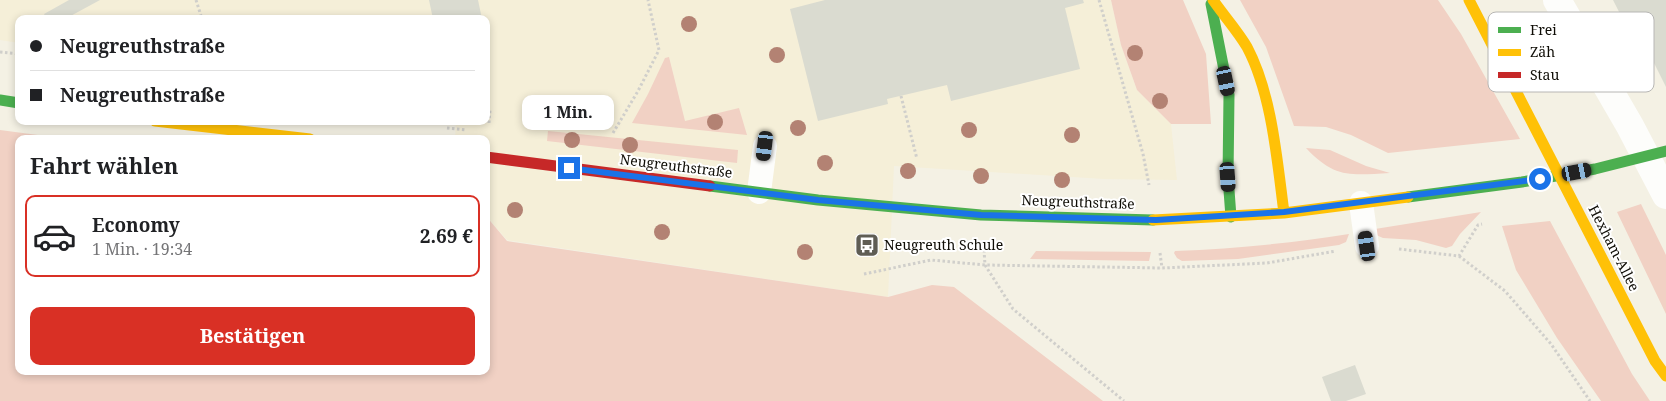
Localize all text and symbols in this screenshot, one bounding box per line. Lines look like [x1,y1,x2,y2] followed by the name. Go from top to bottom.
[1488,12,1654,92] legend
[1530,20,1557,39] text: Frei
[60,33,225,59] text: Neugreuthstraße
[1530,42,1555,61] text: Zäh
[1215,65,1236,97] car
[1530,65,1559,84] text: Stau
[60,82,225,108] text: Neugreuthstraße
[523,96,615,130] callout: 1 Min.
[543,101,593,123] text: 1 Min.
[755,130,774,162] car
[619,149,733,182] street label: Neugreuthstraße
[30,150,179,180] text: Fahrt wählen
[558,157,580,179] route end
[1219,162,1236,192] car
[1560,162,1593,182] car
[1529,168,1551,190] route start
[1021,190,1135,213] street label: Neugreuthstraße
[1585,201,1644,294] street label: Hexham-Allee
[92,212,180,238] text: Economy
[32,214,77,259] icon: car
[420,223,473,249] text: 2.69 €
[1357,230,1376,262] car
[854,232,880,258] bus stop icon: Neugreuth Schule
[884,235,1003,254] place label: Neugreuth Schule
[92,238,192,260] text: 1 Min. · 19:34
[30,307,475,365] button: Bestätigen

